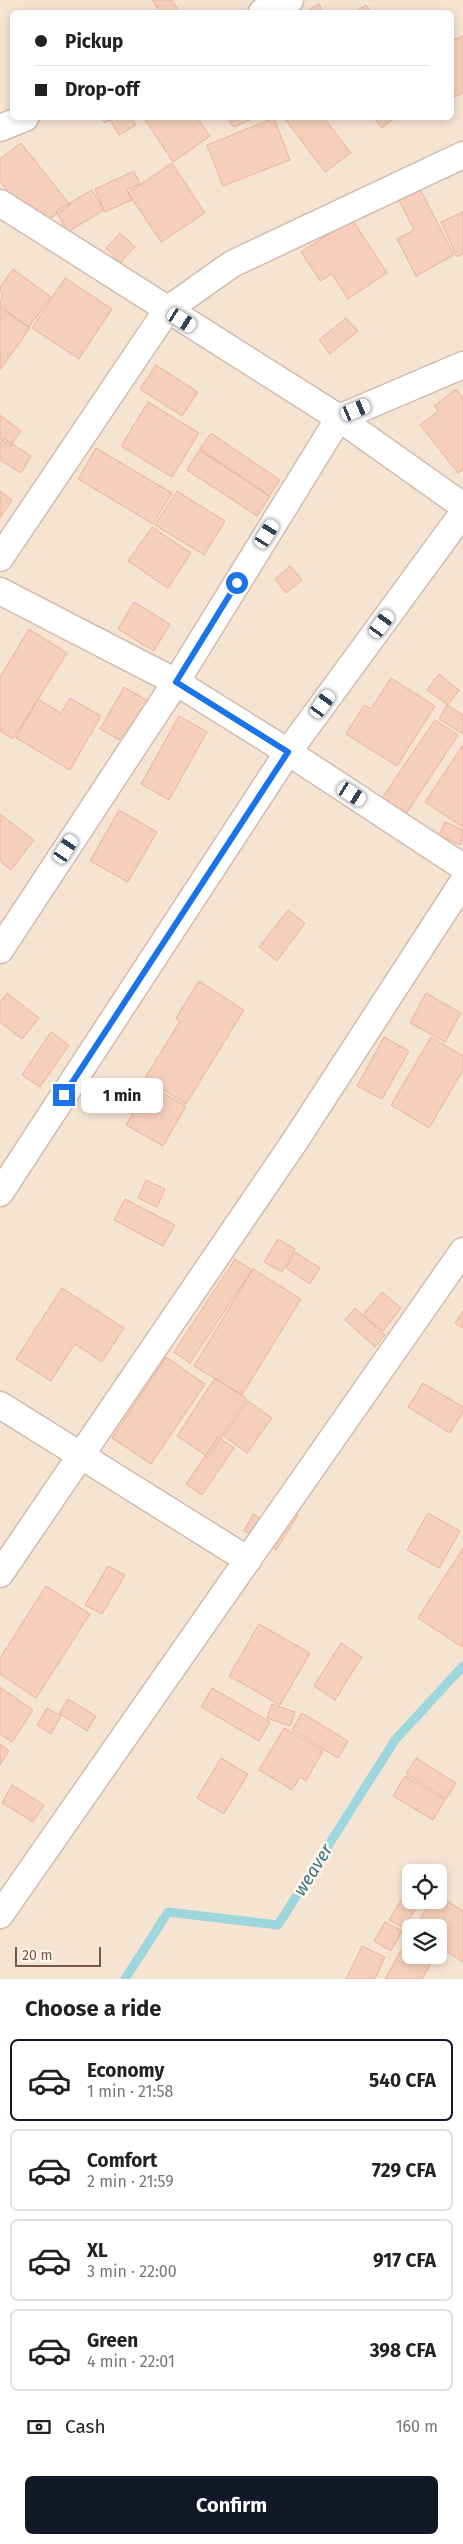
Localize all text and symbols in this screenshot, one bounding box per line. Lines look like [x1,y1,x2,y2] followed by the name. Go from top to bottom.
[65,30,123,53] text: Pickup
[65,78,139,101] text: Drop-off
[165,306,198,334] car
[339,397,372,423] car
[252,517,281,551] car
[226,572,248,594] route start
[367,607,396,641] car
[308,687,337,721] car
[335,780,368,808] car
[51,832,80,866] car
[82,1078,164,1112] callout: 1 min
[53,1084,75,1106] route end
[103,1086,141,1105] text: 1 min
[289,1839,338,1900] water label: weaver
[402,1864,447,1964] map controls
[402,1864,447,1909] button: locate
[402,1919,447,1964] button: layers
[15,1944,101,1967] scale bar
[22,1947,52,1964] text: 20 m
[25,1995,161,2022] text: Choose a ride
[27,2058,72,2103] icon: car
[87,2059,164,2082] text: Economy
[369,2069,436,2092] text: 540 CFA
[87,2082,173,2101] text: 1 min · 21:58
[27,2148,72,2193] icon: car
[87,2149,157,2172] text: Comfort
[372,2159,436,2182] text: 729 CFA
[87,2172,174,2191] text: 2 min · 21:59
[27,2238,72,2283] icon: car
[87,2239,108,2262] text: XL
[373,2249,436,2272] text: 917 CFA
[87,2262,177,2281] text: 3 min · 22:00
[27,2328,72,2373] icon: car
[87,2329,138,2352] text: Green
[370,2339,436,2362] text: 398 CFA
[87,2352,175,2371] text: 4 min · 22:01
[25,2413,53,2441] icon: cash
[65,2415,106,2438] text: Cash
[396,2417,438,2436] text: 160 m
[25,2476,438,2534] button: Confirm

